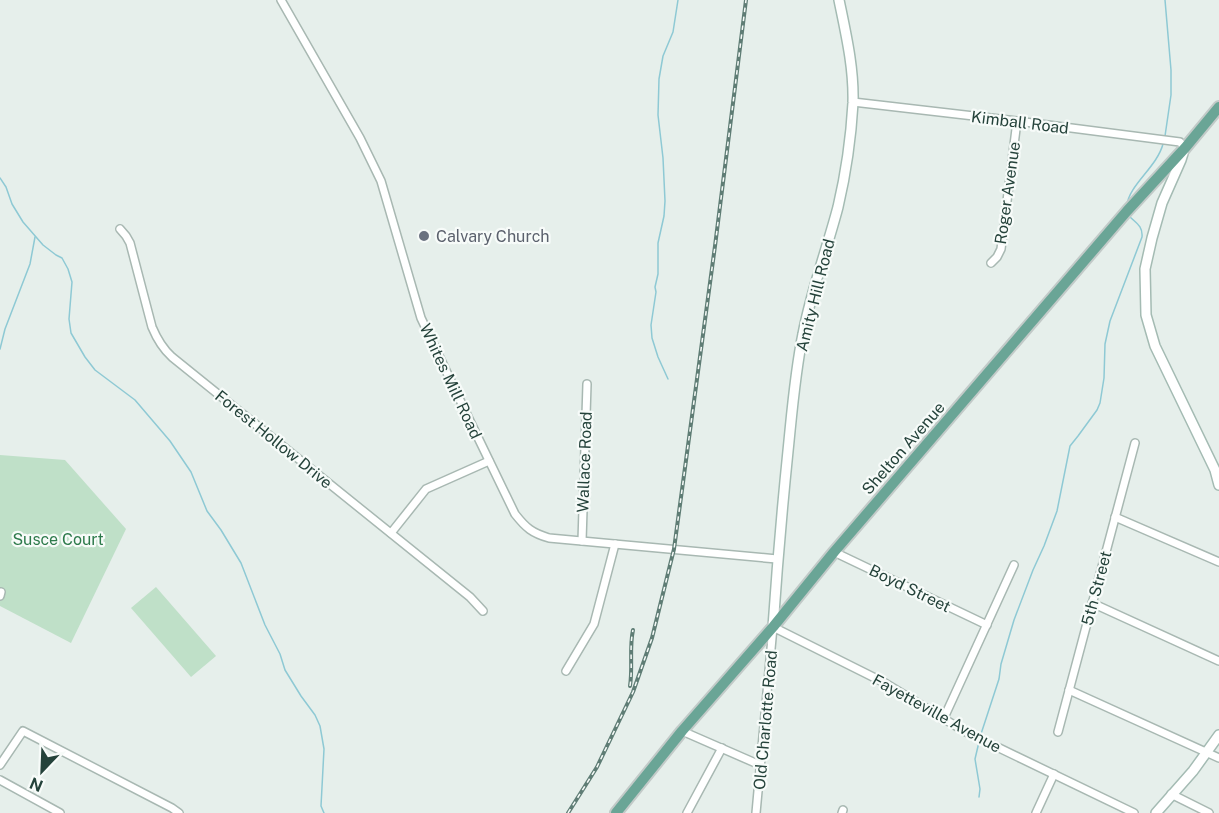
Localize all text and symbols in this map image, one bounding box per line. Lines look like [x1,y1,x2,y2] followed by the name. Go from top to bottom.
[970,107,1070,138] street label: Kimball Road
[991,141,1024,246] street label: Roger Avenue
[436,227,549,246] place label: Calvary Church
[417,229,431,243] marker: Calvary Church
[792,237,839,353] street label: Amity Hill Road
[416,321,486,442] street label: Whites Mill Road
[211,386,336,492] street label: Forest Hollow Drive
[858,398,949,498] street label: Shelton Avenue
[573,411,596,513] street label: Wallace Road
[12,530,104,549] park label: Susce Court
[1077,549,1116,627] street label: 5th Street
[866,561,954,616] street label: Boyd Street
[750,649,781,791] street label: Old Charlotte Road
[869,670,1004,757] street label: Fayetteville Avenue
[12,741,72,801] north arrow
[27,773,46,796] text: N

